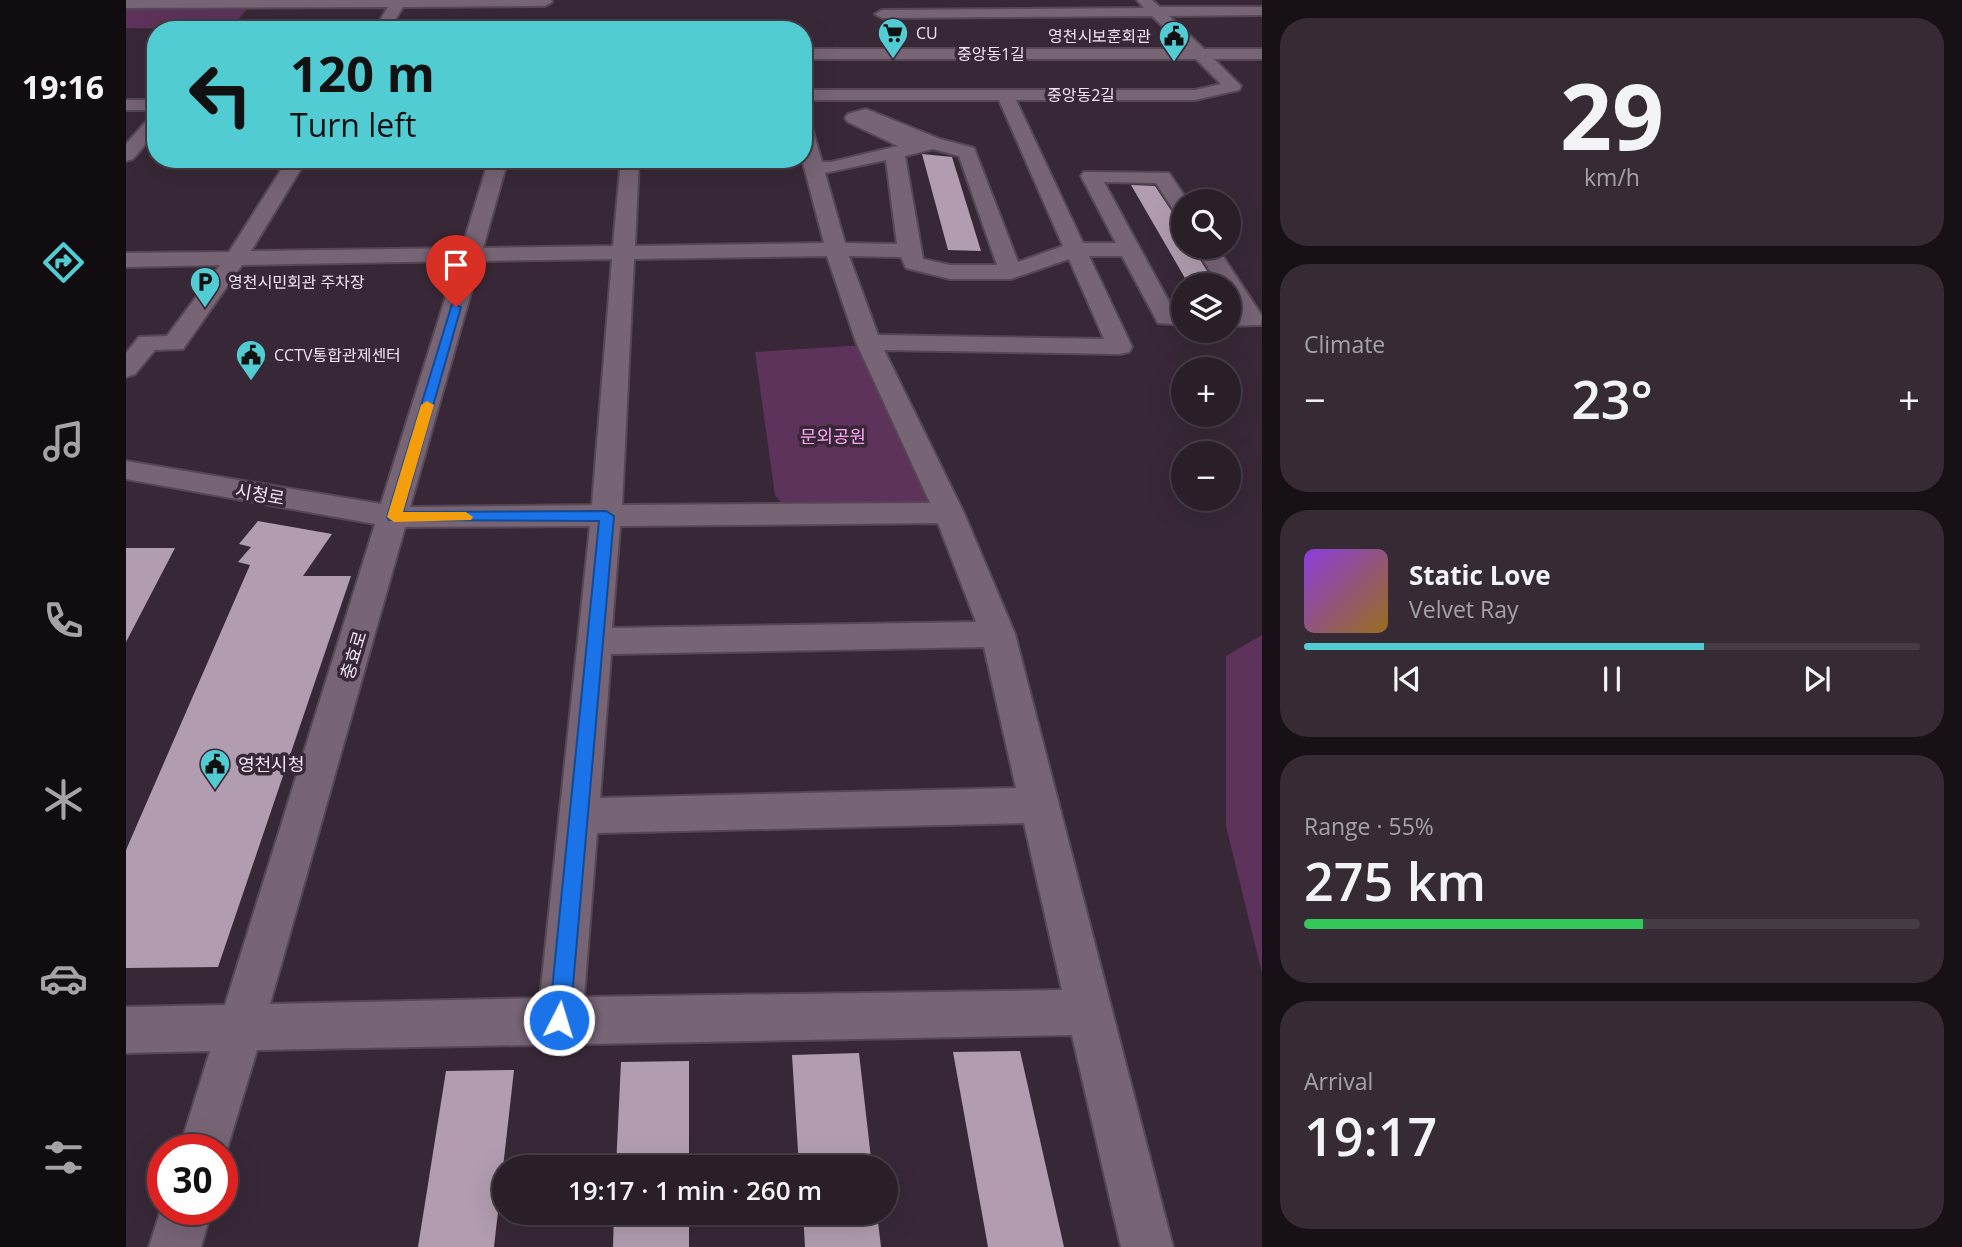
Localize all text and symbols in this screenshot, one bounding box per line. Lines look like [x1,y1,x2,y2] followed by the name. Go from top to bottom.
[876,16,910,60] supermarket icon: CU
[1157,19,1191,63] public building icon: 영천시보훈회관
[916,22,938,44] place label: CU
[1048,25,1151,47] place label: 영천시보훈회관
[290,40,435,106] text: 120 m
[957,43,1025,65] street label: 중앙동1길
[175,49,266,140] icon: left
[1560,53,1664,177] text: 29
[22,65,104,108] text: 19:16
[1047,84,1115,106] street label: 중앙동2길
[290,103,416,146] text: Turn left
[1584,161,1640,193] text: km/h
[1171,189,1241,511] map controls
[1171,189,1241,259] button: search
[426,235,486,307] pin
[39,238,88,287] icon: directions
[437,246,475,284] icon: arrive
[188,265,222,309] parking icon: 영천시민회관 주차장
[228,271,365,293] place label: 영천시민회관 주차장
[1171,273,1241,343] button: layers
[1304,328,1385,360] text: Climate
[234,338,268,382] public building icon: CCTV통합관제센터
[274,344,401,366] place label: CCTV통합관제센터
[1171,357,1241,427] button: +
[1571,363,1653,434] text: 23°
[1304,373,1326,425] text: −
[1898,373,1920,425] text: +
[39,417,88,466] icon: music
[800,424,866,448] park label: 문외공원
[1171,441,1241,511] button: −
[233,478,287,510] street label: 시청로
[1409,557,1551,593] text: Static Love
[1409,593,1519,625] text: Velvet Ray
[39,596,88,645] icon: phone
[334,628,372,682] street label: 충효로
[1388,660,1426,698] icon: previous
[1593,660,1631,698] icon: pause
[1798,660,1836,698] icon: next
[198,747,232,791] public building icon: 영천시청
[238,752,304,776] place label: 영천시청
[39,775,88,824] icon: climate
[1304,810,1434,842] text: Range · 55%
[1304,845,1486,916] text: 275 km
[39,954,88,1003] icon: car
[522,983,596,1057] position arrow
[1304,1065,1373,1097] text: Arrival
[1304,1100,1437,1171] text: 19:17
[39,1133,88,1182] icon: filters
[147,1134,238,1225] speed limit sign: 30
[568,1172,822,1208] text: 19:17 · 1 min · 260 m

